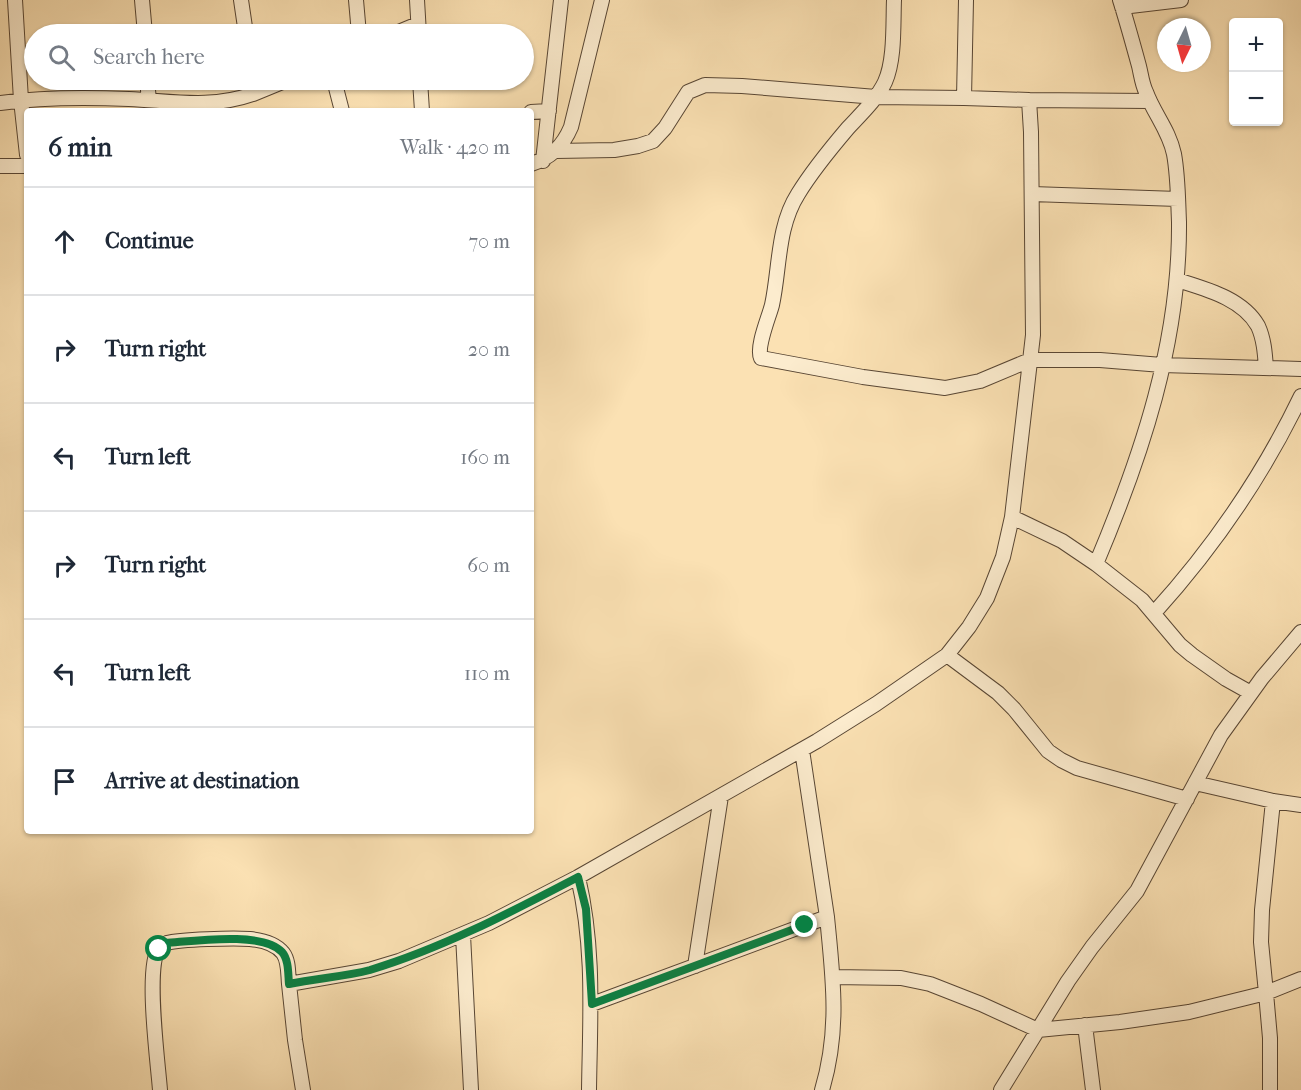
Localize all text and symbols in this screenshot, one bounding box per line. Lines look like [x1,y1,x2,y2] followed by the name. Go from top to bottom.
[1157,18,1211,72] north arrow
[1229,18,1283,126] map controls
[1229,18,1283,72] button: +
[24,24,534,90] search box
[45,41,78,74] icon: search
[93,44,205,70] text: Search here
[1229,72,1283,126] button: −
[48,132,112,163] text: 6 min
[400,136,510,159] text: Walk · 420 m
[48,225,81,258] icon: ahead
[105,228,194,254] text: Continue
[468,230,510,253] text: 70 m
[48,333,81,366] icon: right
[105,336,206,362] text: Turn right
[468,338,510,361] text: 20 m
[48,441,81,474] icon: left
[105,444,191,470] text: Turn left
[460,446,510,469] text: 160 m
[48,549,81,582] icon: right
[105,552,206,578] text: Turn right
[467,554,510,577] text: 60 m
[48,657,81,690] icon: left
[105,660,191,686] text: Turn left
[464,662,510,685] text: 110 m
[48,765,81,798] icon: arrive
[105,768,299,794] text: Arrive at destination
[791,911,817,937] route end
[145,935,171,961] route start

